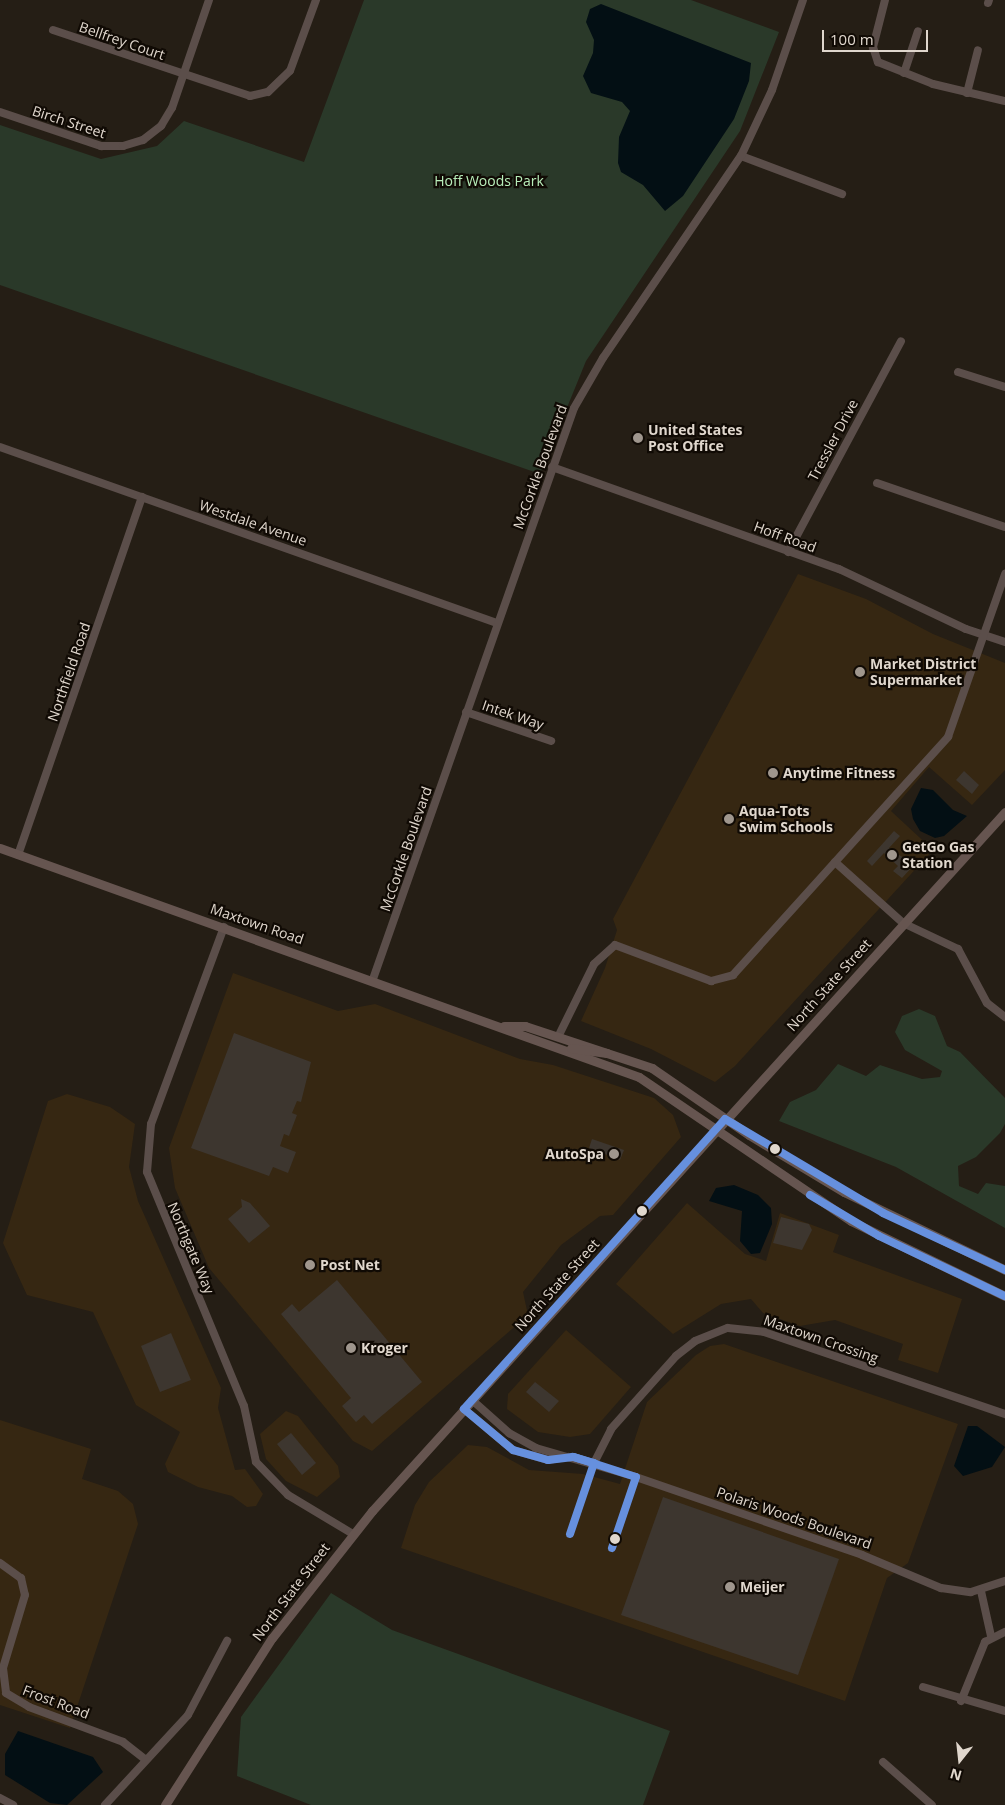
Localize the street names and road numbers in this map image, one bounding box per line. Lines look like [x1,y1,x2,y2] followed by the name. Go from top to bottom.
[77,18,167,64] street label: Bellfrey Court
[30,102,108,142] street label: Birch Street
[805,396,861,484] street label: Tressler Drive
[510,403,570,531] street label: McCorkle Boulevard
[197,497,309,549] street label: Westdale Avenue
[751,518,819,556] street label: Hoff Road
[44,620,94,724] street label: Northfield Road
[480,697,546,733] street label: Intek Way
[377,784,435,914] street label: McCorkle Boulevard
[208,900,306,948] street label: Maxtown Road
[783,936,875,1034] street label: North State Street
[164,1200,218,1296] street label: Northgate Way
[511,1236,603,1334] street label: North State Street
[761,1311,881,1367] street label: Maxtown Crossing
[714,1484,874,1552] street label: Polaris Woods Boulevard
[249,1540,333,1644] street label: North State Street
[20,1682,92,1722] street label: Frost Road

